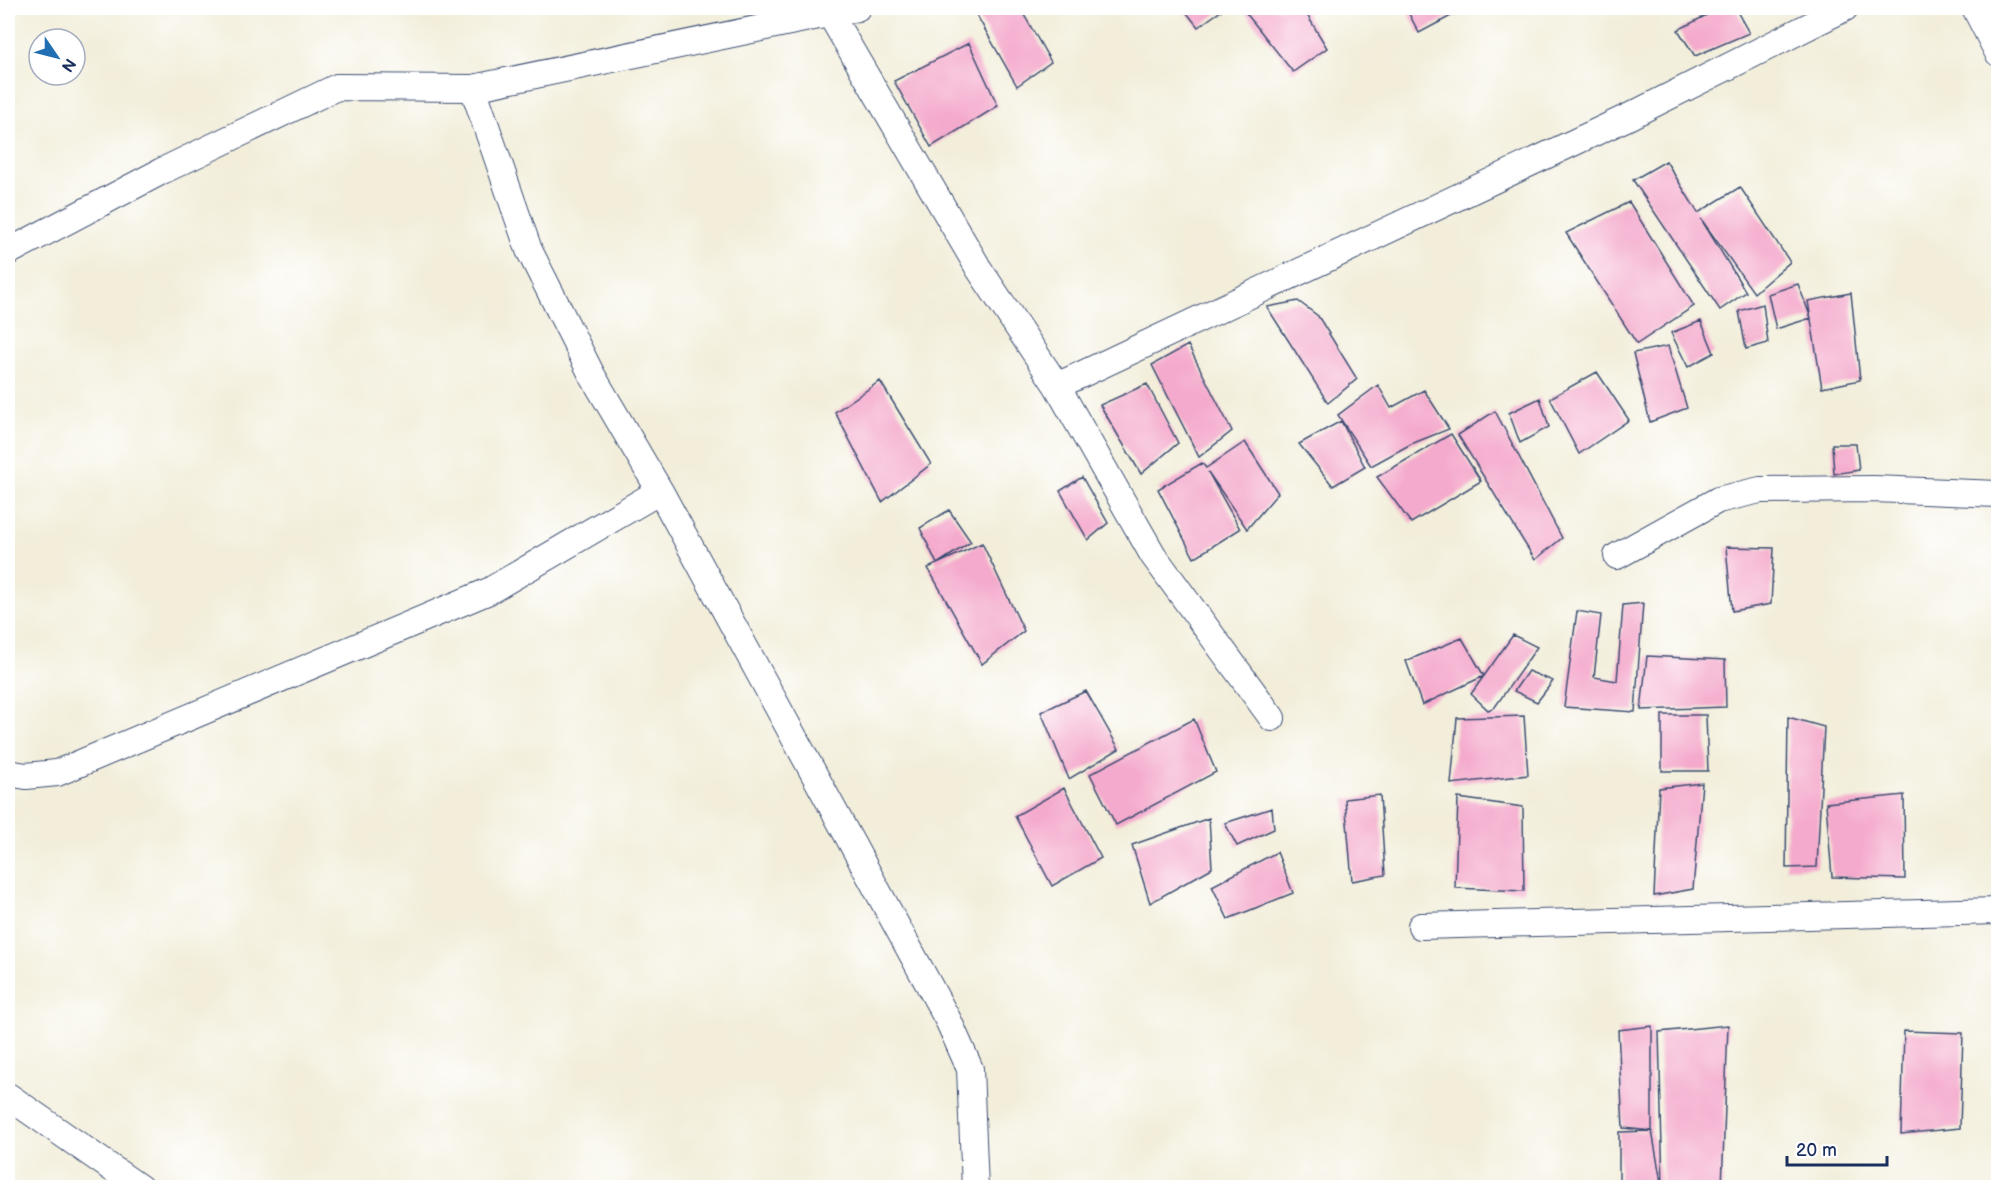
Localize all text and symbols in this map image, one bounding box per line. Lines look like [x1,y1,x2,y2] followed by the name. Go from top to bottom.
[27,27,87,87] north arrow
[57,54,79,75] text: N
[1787,1129,1888,1167] scale bar
[1796,1140,1837,1161] text: 20 m

